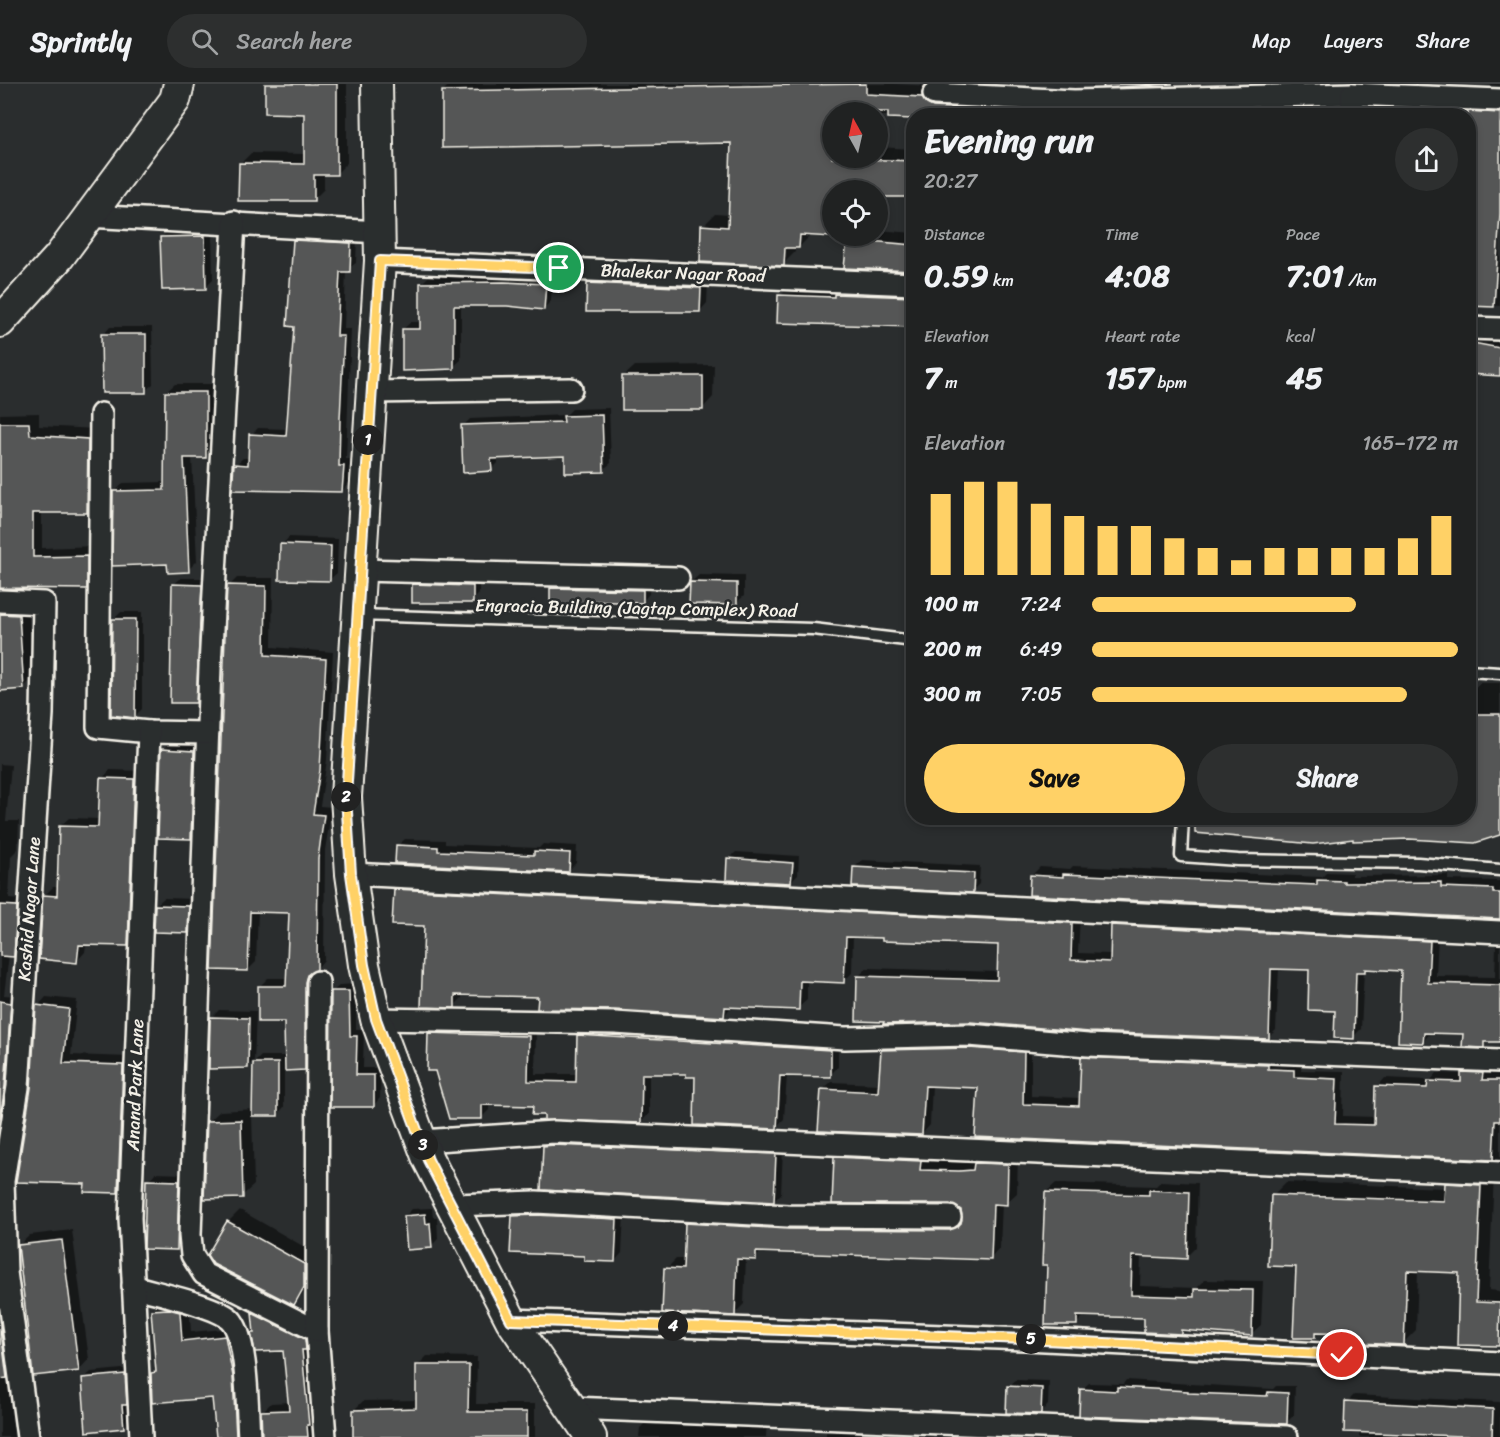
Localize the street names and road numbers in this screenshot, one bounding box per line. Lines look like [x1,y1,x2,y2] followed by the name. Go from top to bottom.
[600,254,767,292] street label: Bhalekar Nagar Road
[475,589,799,627] street label: Engracia Building (Jagtap Complex) Road
[8,836,50,982] street label: Kashid Nagar Lane
[117,1018,153,1153] street label: Anand Park Lane

